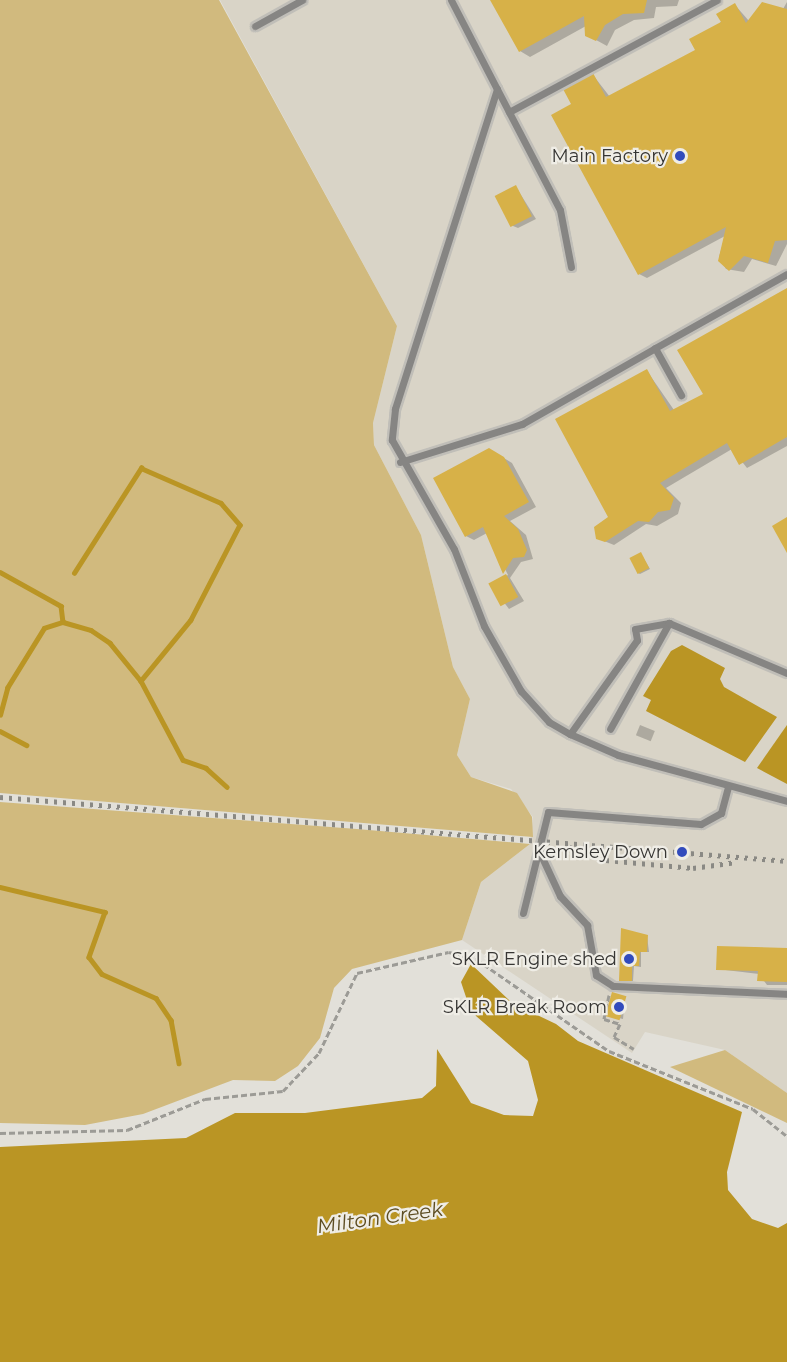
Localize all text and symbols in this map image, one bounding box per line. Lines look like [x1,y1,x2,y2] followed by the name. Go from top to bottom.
[551,145,668,167] place label: Main Factory
[673,149,687,163] marker: Main Factory
[533,841,668,863] place label: Kemsley Down
[673,843,691,861] marker: Kemsley Down
[452,948,617,970] place label: SKLR Engine shed
[622,952,636,966] marker: SKLR Engine shed
[443,996,607,1018] place label: SKLR Break Room
[612,1000,626,1014] marker: SKLR Break Room
[315,1197,445,1239] water label: Milton Creek

